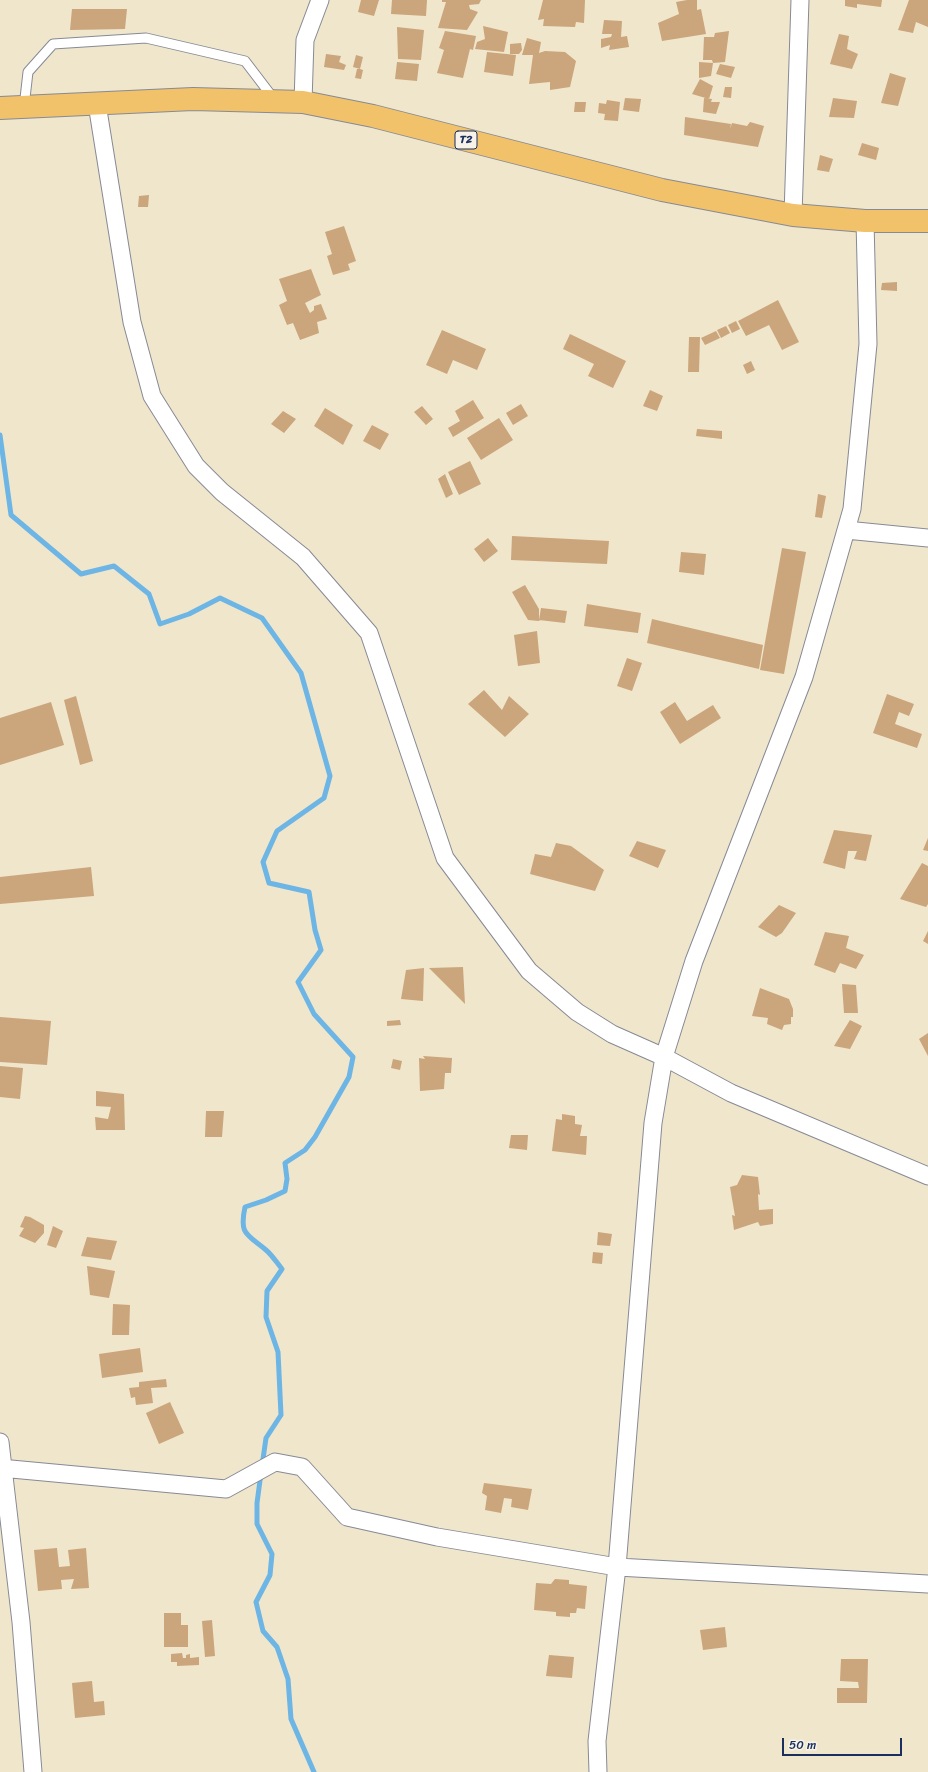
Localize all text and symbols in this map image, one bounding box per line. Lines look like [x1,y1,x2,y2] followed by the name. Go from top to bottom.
[455,131,477,149] road number: T2
[784,1730,904,1756] scale bar
[789,1734,816,1756] text: 50 m

